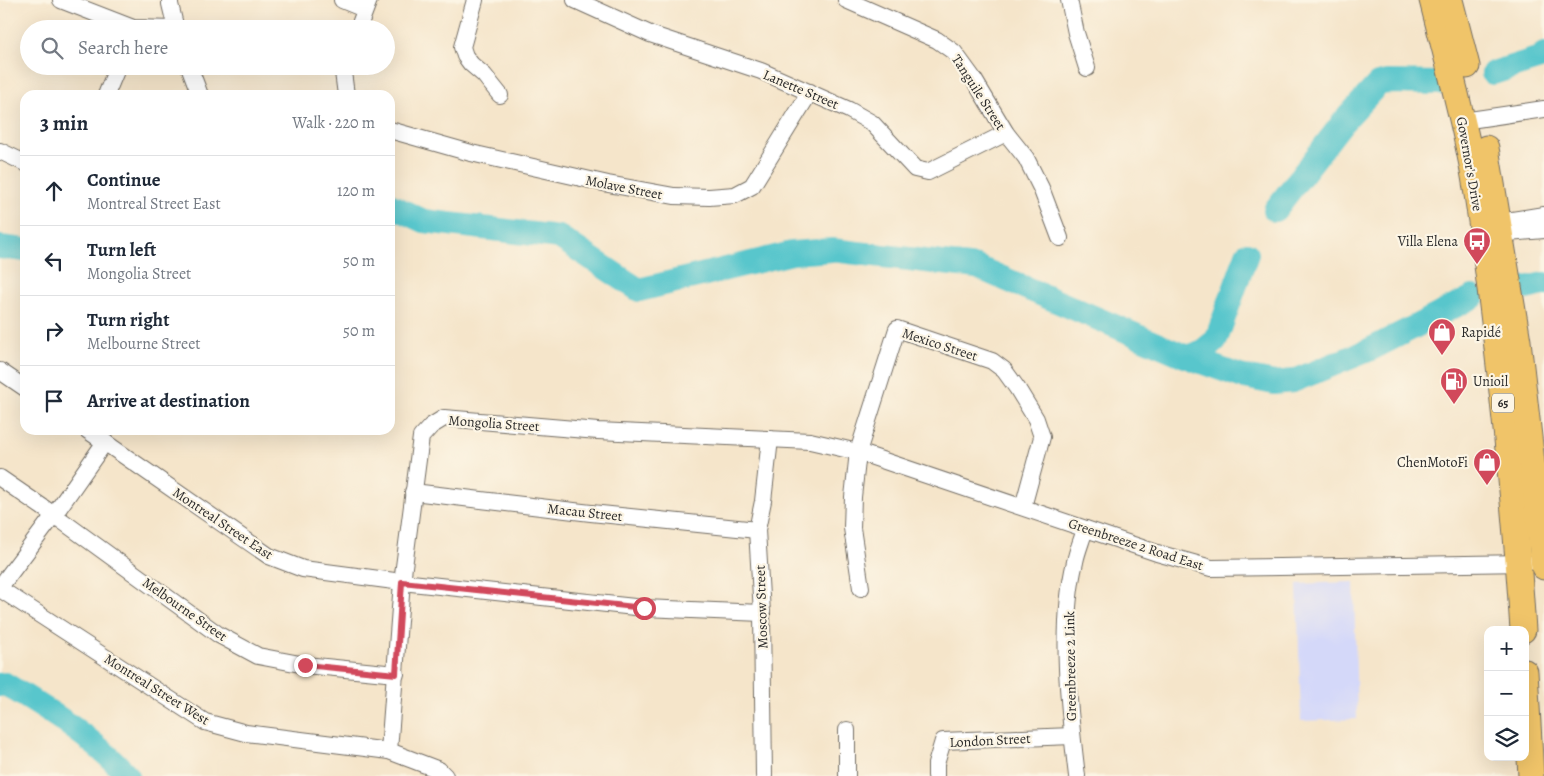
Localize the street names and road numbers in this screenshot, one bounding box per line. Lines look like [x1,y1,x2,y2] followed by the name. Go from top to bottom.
[947,51,1010,134] street label: Tanguile Street
[760,65,842,114] street label: Lanette Street
[1452,115,1487,213] street label: Governor's Drive
[584,171,664,204] street label: Molave Street
[900,323,980,366] street label: Mexico Street
[1492,393,1514,412] road number: 65
[448,411,541,436] street label: Mongolia Street
[169,483,277,564] street label: Montreal Street East
[546,499,624,526] street label: Macau Street
[1066,514,1206,575] street label: Greenbreeze 2 Road East
[751,564,772,649] street label: Moscow Street
[139,573,231,646] street label: Melbourne Street
[1060,611,1081,721] street label: Greenbreeze 2 Link
[100,649,213,730] street label: Montreal Street West
[949,729,1031,752] street label: London Street

